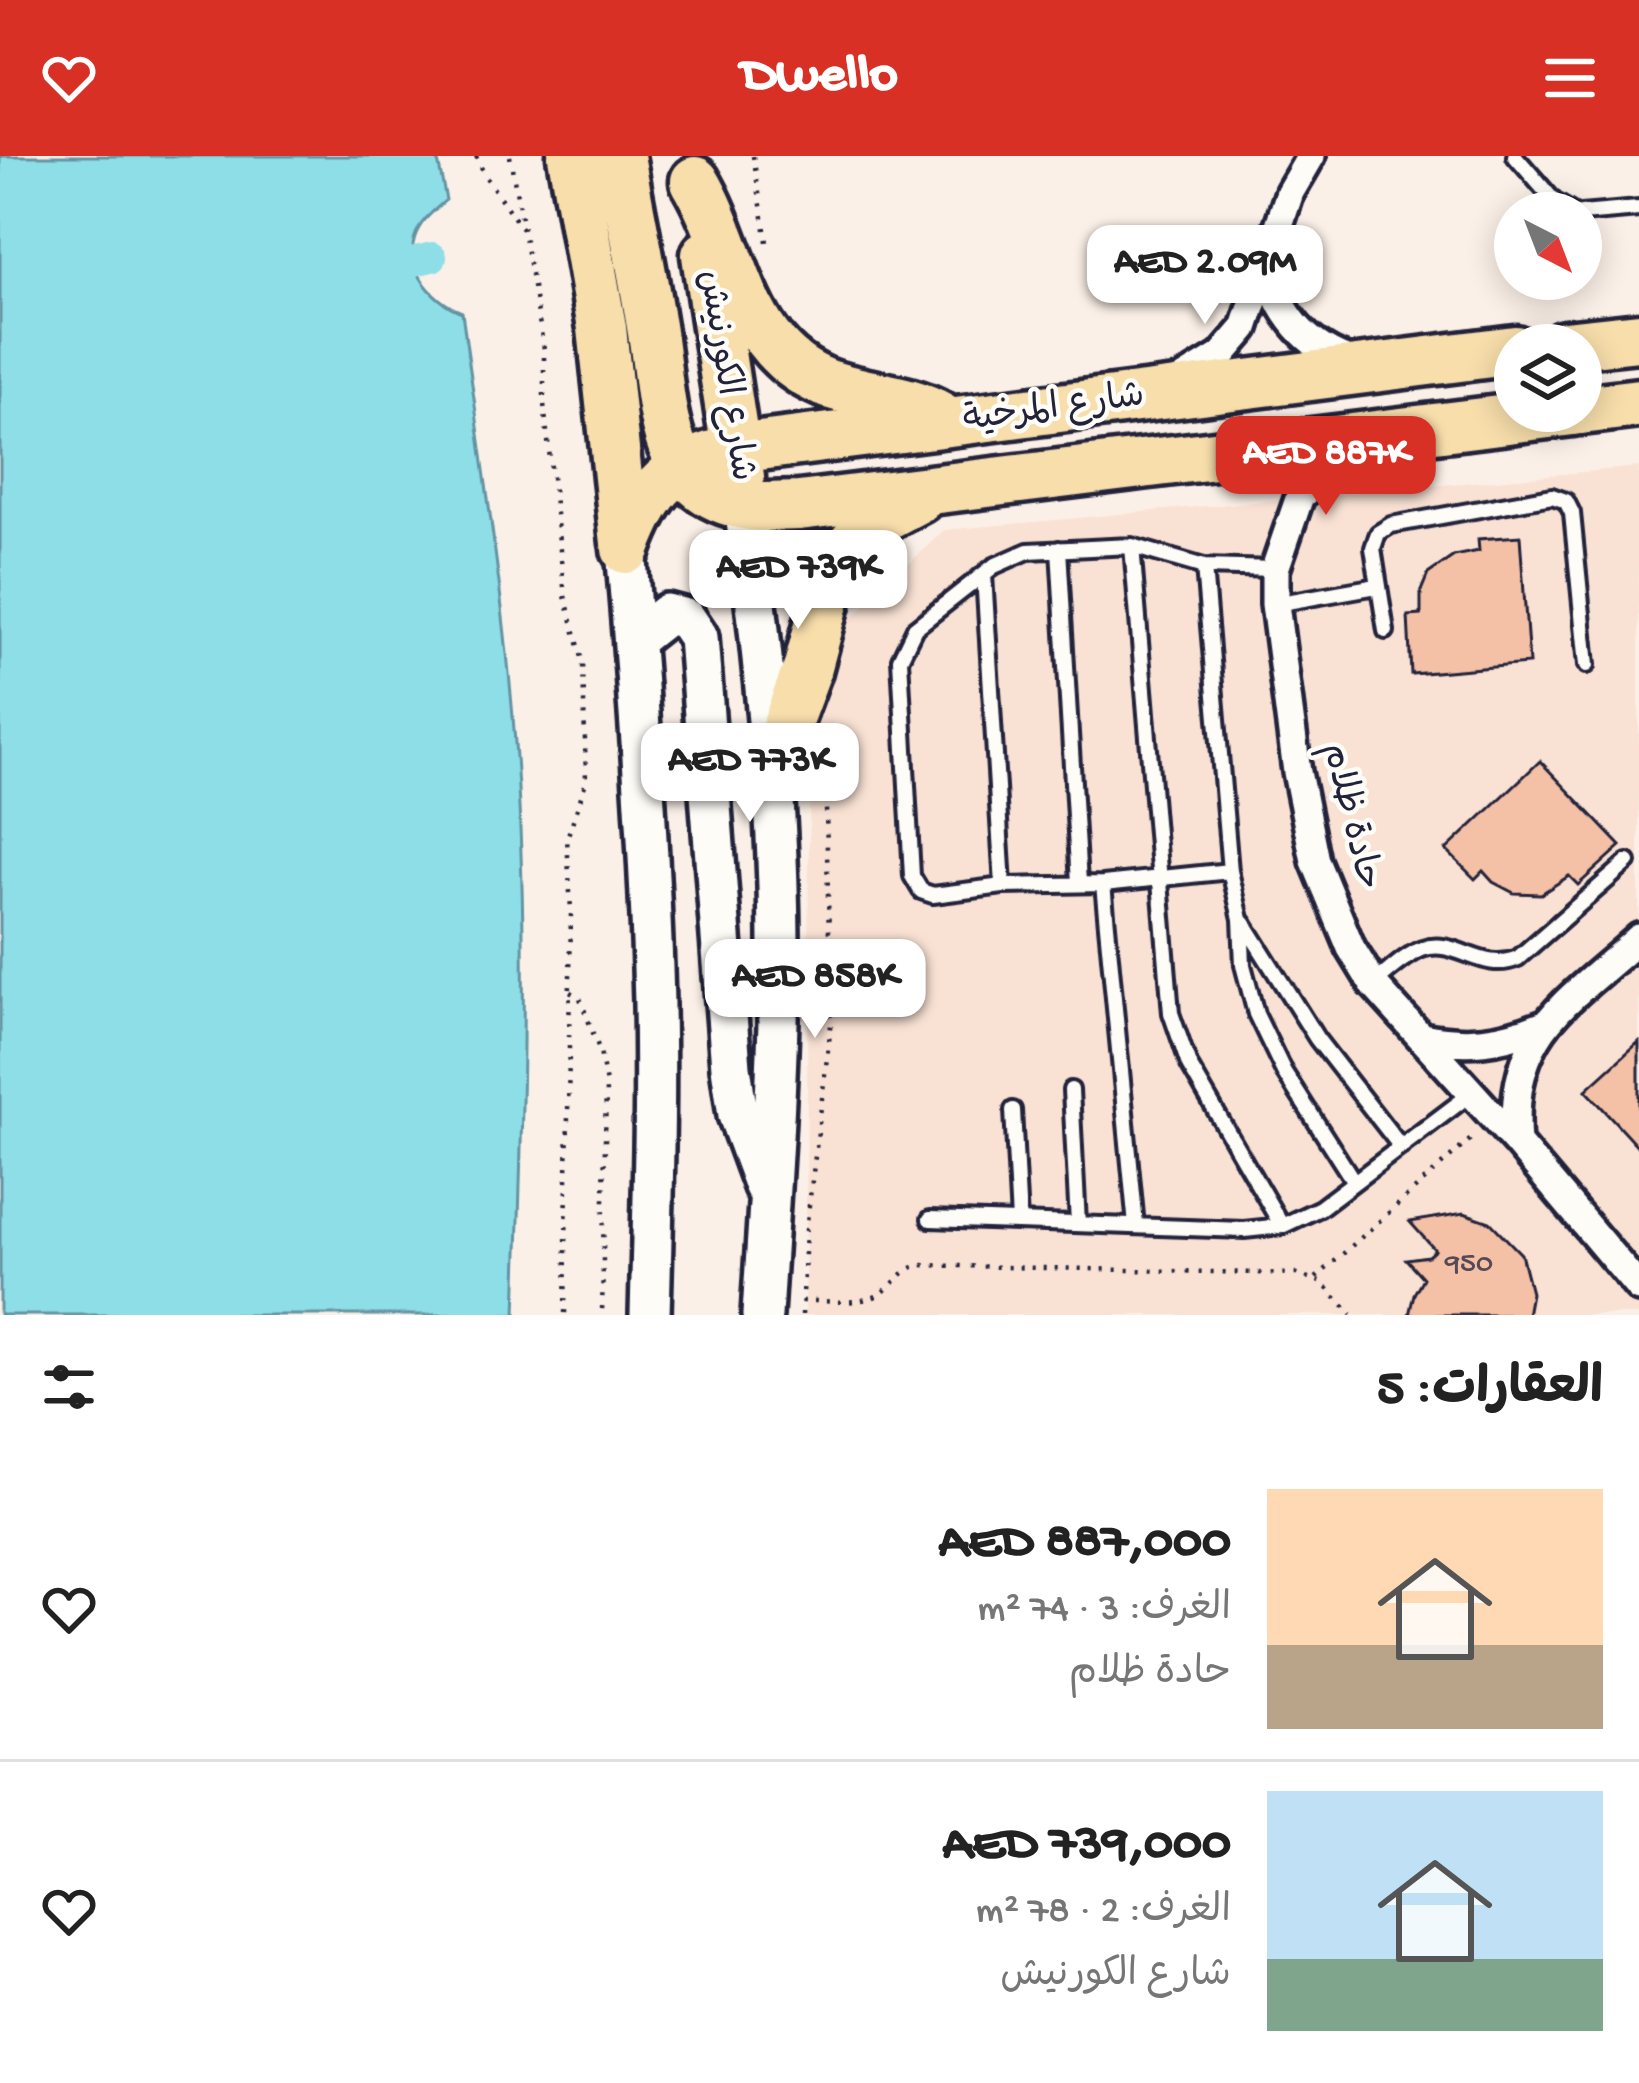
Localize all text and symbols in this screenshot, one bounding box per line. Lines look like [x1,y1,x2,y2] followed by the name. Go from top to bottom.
[36,45,102,111] icon: heart
[1537,45,1603,111] icon: menu
[741,46,898,110] text: Dwello
[1494,192,1602,300] north arrow
[1494,192,1602,432] map controls
[1068,225,1342,327] pin: AED 2.09M
[1114,241,1296,287] text: AED 2.09M
[686,267,762,485] street label: شارع الكورنيش
[1494,324,1602,432] button: layers
[961,376,1147,444] street label: شارع المرخية
[1202,416,1450,518] pin: AED 887K
[1243,432,1409,478] text: AED 887K
[674,530,922,632] pin: AED 739K
[716,546,880,592] text: AED 739K
[626,723,874,825] pin: AED 773K
[668,739,832,785] text: AED 773K
[1310,739,1388,895] street label: حادة ظلام
[691,939,939,1041] pin: AED 858K
[732,955,898,1001] text: AED 858K
[1444,1248,1493,1283] house number: 950
[36,1354,102,1420] icon: filters
[1377,1362,1603,1422] text: العقارات: 5
[939,1515,1231,1575] text: AED 887,000
[1363,1537,1507,1681] icon: home
[36,1576,102,1642] icon: heart
[977,1588,1231,1634] text: الغرف: 3 · 74 m²
[1069,1652,1231,1698] text: حادة ظلام
[942,1817,1231,1877] text: AED 739,000
[1363,1839,1507,1983] icon: home
[36,1878,102,1944] icon: heart
[976,1890,1231,1936] text: الغرف: 2 · 78 m²
[1000,1954,1231,2000] text: شارع الكورنيش

